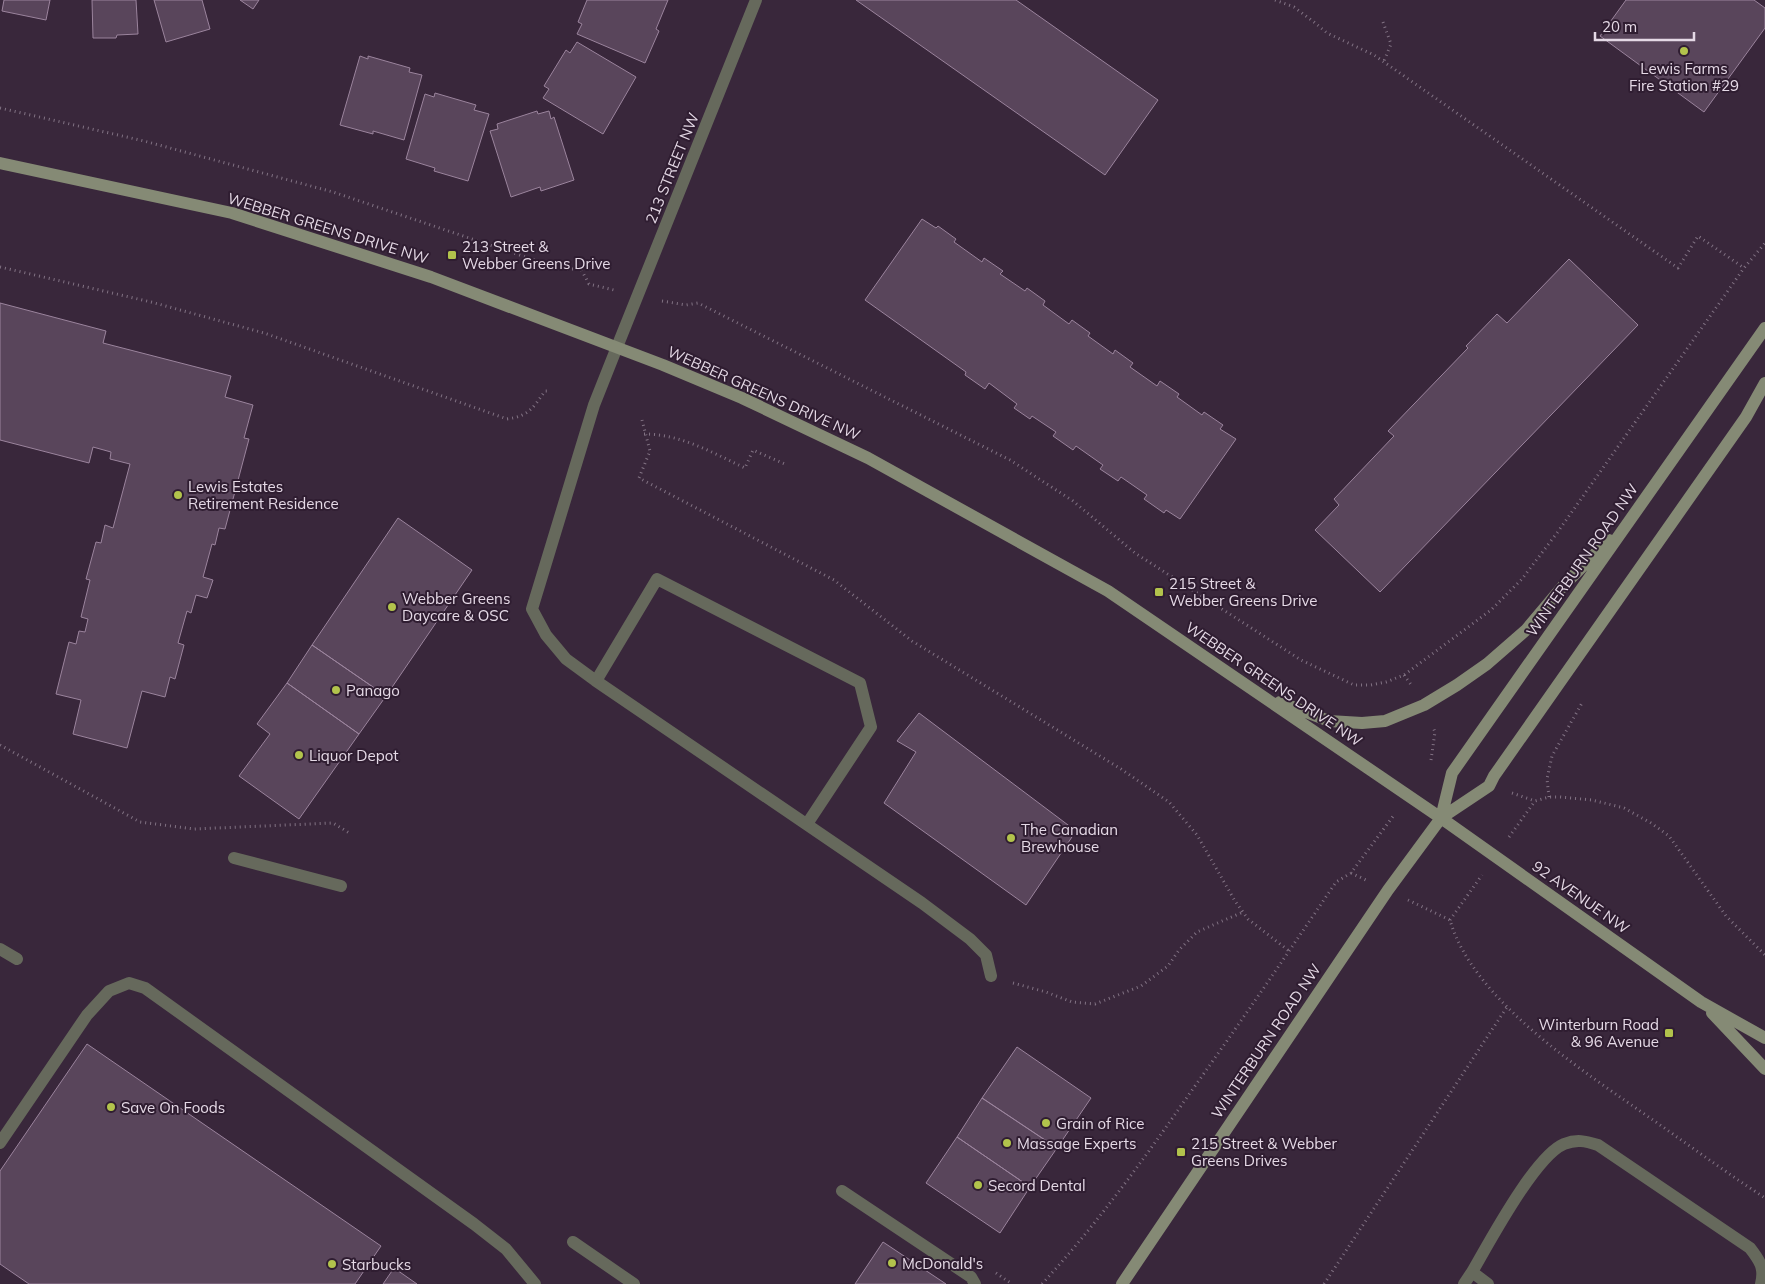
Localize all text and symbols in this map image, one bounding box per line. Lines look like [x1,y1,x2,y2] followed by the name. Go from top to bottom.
[1595,10,1694,42] scale bar
[1602,17,1637,36] text: 20 m
[1678,45,1690,57] marker: Lewis Farms Fire Station #29
[1629,59,1739,95] place label: Lewis Farms Fire Station #29
[641,110,703,226] street label: 213 STREET NW
[225,188,431,268] street label: WEBBER GREENS DRIVE NW
[462,237,611,273] place label: 213 Street & Webber Greens Drive
[446,249,458,261] marker: 213 Street & Webber Greens Drive
[665,342,864,444] street label: WEBBER GREENS DRIVE NW
[188,477,339,513] place label: Lewis Estates Retirement Residence
[1522,480,1642,640] street label: WINTERBURN ROAD NW
[172,489,184,501] marker: Lewis Estates Retirement Residence
[1169,574,1318,610] place label: 215 Street & Webber Greens Drive
[1153,586,1165,598] marker: 215 Street & Webber Greens Drive
[402,589,510,625] place label: Webber Greens Daycare & OSC
[386,601,398,613] marker: Webber Greens Daycare & OSC
[1182,618,1366,750] street label: WEBBER GREENS DRIVE NW
[346,681,400,700] place label: Panago
[330,684,342,696] marker: Panago
[309,746,398,765] place label: Liquor Depot
[293,749,305,761] marker: Liquor Depot
[1021,820,1118,856] place label: The Canadian Brewhouse
[1005,832,1017,844] marker: The Canadian Brewhouse
[1529,856,1633,938] street label: 92 AVENUE NW
[1207,960,1325,1122] street label: WINTERBURN ROAD NW
[1539,1015,1659,1051] place label: Winterburn Road & 96 Avenue
[1663,1027,1675,1039] marker: Winterburn Road & 96 Avenue
[121,1098,225,1117] place label: Save On Foods
[105,1101,117,1113] marker: Save On Foods
[1056,1114,1144,1133] place label: Grain of Rice
[1040,1117,1052,1129] marker: Grain of Rice
[1017,1134,1136,1153] place label: Massage Experts
[1191,1134,1337,1170] place label: 215 Street & Webber Greens Drives
[1001,1137,1013,1149] marker: Massage Experts
[1175,1146,1187,1158] marker: 215 Street & Webber Greens Drives
[988,1176,1086,1195] place label: Secord Dental
[972,1179,984,1191] marker: Secord Dental
[902,1254,983,1273] place label: McDonald's
[342,1255,411,1274] place label: Starbucks
[886,1257,898,1269] marker: McDonald's
[326,1258,338,1270] marker: Starbucks

